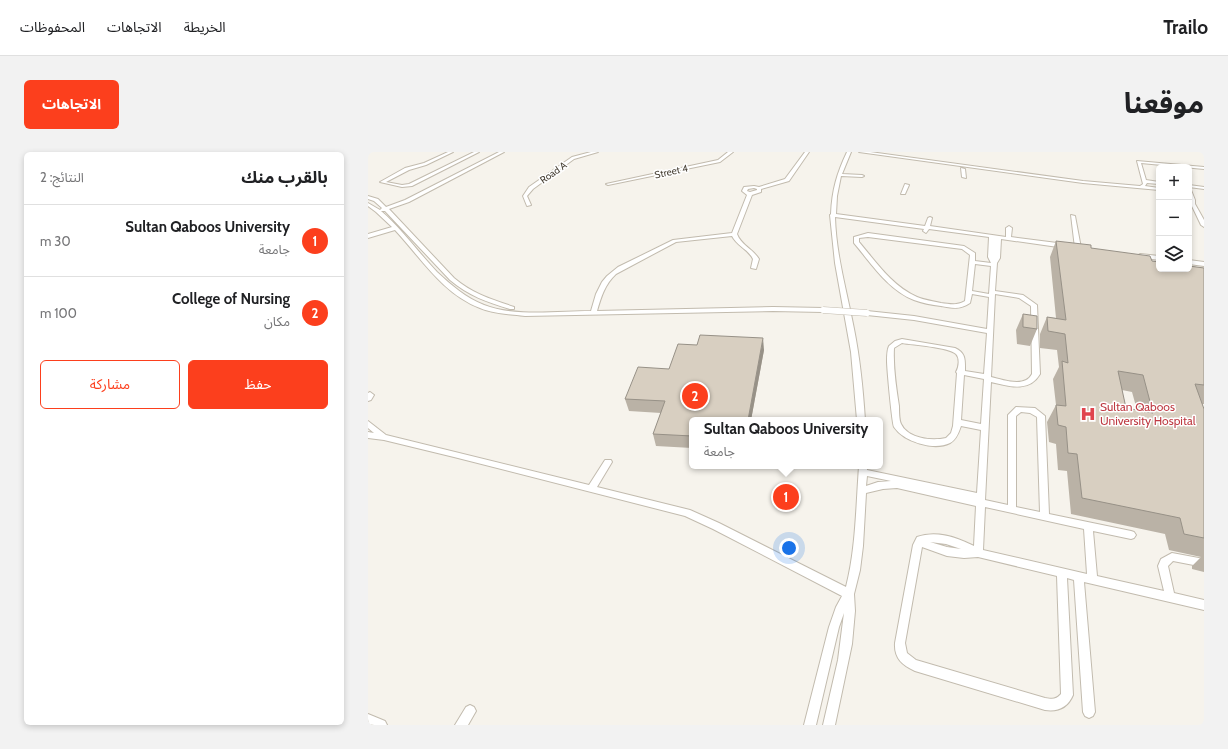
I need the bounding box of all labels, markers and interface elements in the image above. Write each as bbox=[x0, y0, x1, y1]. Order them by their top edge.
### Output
text: Trailo bbox=[1163, 16, 1208, 39]
text: المحفوظات bbox=[20, 18, 85, 36]
text: الاتجاهات bbox=[107, 18, 162, 36]
text: الخريطة bbox=[184, 18, 226, 36]
button: الاتجاهات bbox=[24, 80, 119, 129]
text: موقعنا bbox=[1124, 86, 1204, 120]
street label: Road A bbox=[537, 158, 570, 186]
street label: Street 4 bbox=[653, 162, 689, 181]
map controls bbox=[1156, 164, 1192, 272]
button: + bbox=[1156, 164, 1192, 200]
text: بالقرب منك bbox=[241, 167, 328, 187]
text: النتائج: 2 bbox=[40, 169, 84, 185]
button: − bbox=[1156, 200, 1192, 236]
text: Sultan Qaboos University bbox=[125, 218, 290, 236]
text: 30 m bbox=[40, 233, 70, 249]
text: 1 bbox=[313, 233, 317, 249]
button: layers bbox=[1156, 236, 1192, 272]
text: جامعة bbox=[259, 241, 290, 257]
text: College of Nursing bbox=[172, 290, 290, 308]
text: 100 m bbox=[40, 305, 77, 321]
text: 2 bbox=[312, 305, 318, 321]
text: مكان bbox=[264, 313, 290, 329]
button: مشاركة bbox=[40, 360, 180, 409]
button: حفظ bbox=[188, 360, 328, 409]
pin: 2 bbox=[682, 381, 708, 411]
place label: Sultan Qaboos University Hospital bbox=[1100, 399, 1196, 428]
hospital icon: Sultan Qaboos University Hospital bbox=[1079, 405, 1097, 423]
popup bbox=[689, 417, 883, 469]
text: Sultan Qaboos University bbox=[704, 420, 868, 438]
text: جامعة bbox=[704, 443, 735, 459]
pin: 1 bbox=[773, 482, 799, 512]
your location bbox=[779, 538, 799, 558]

